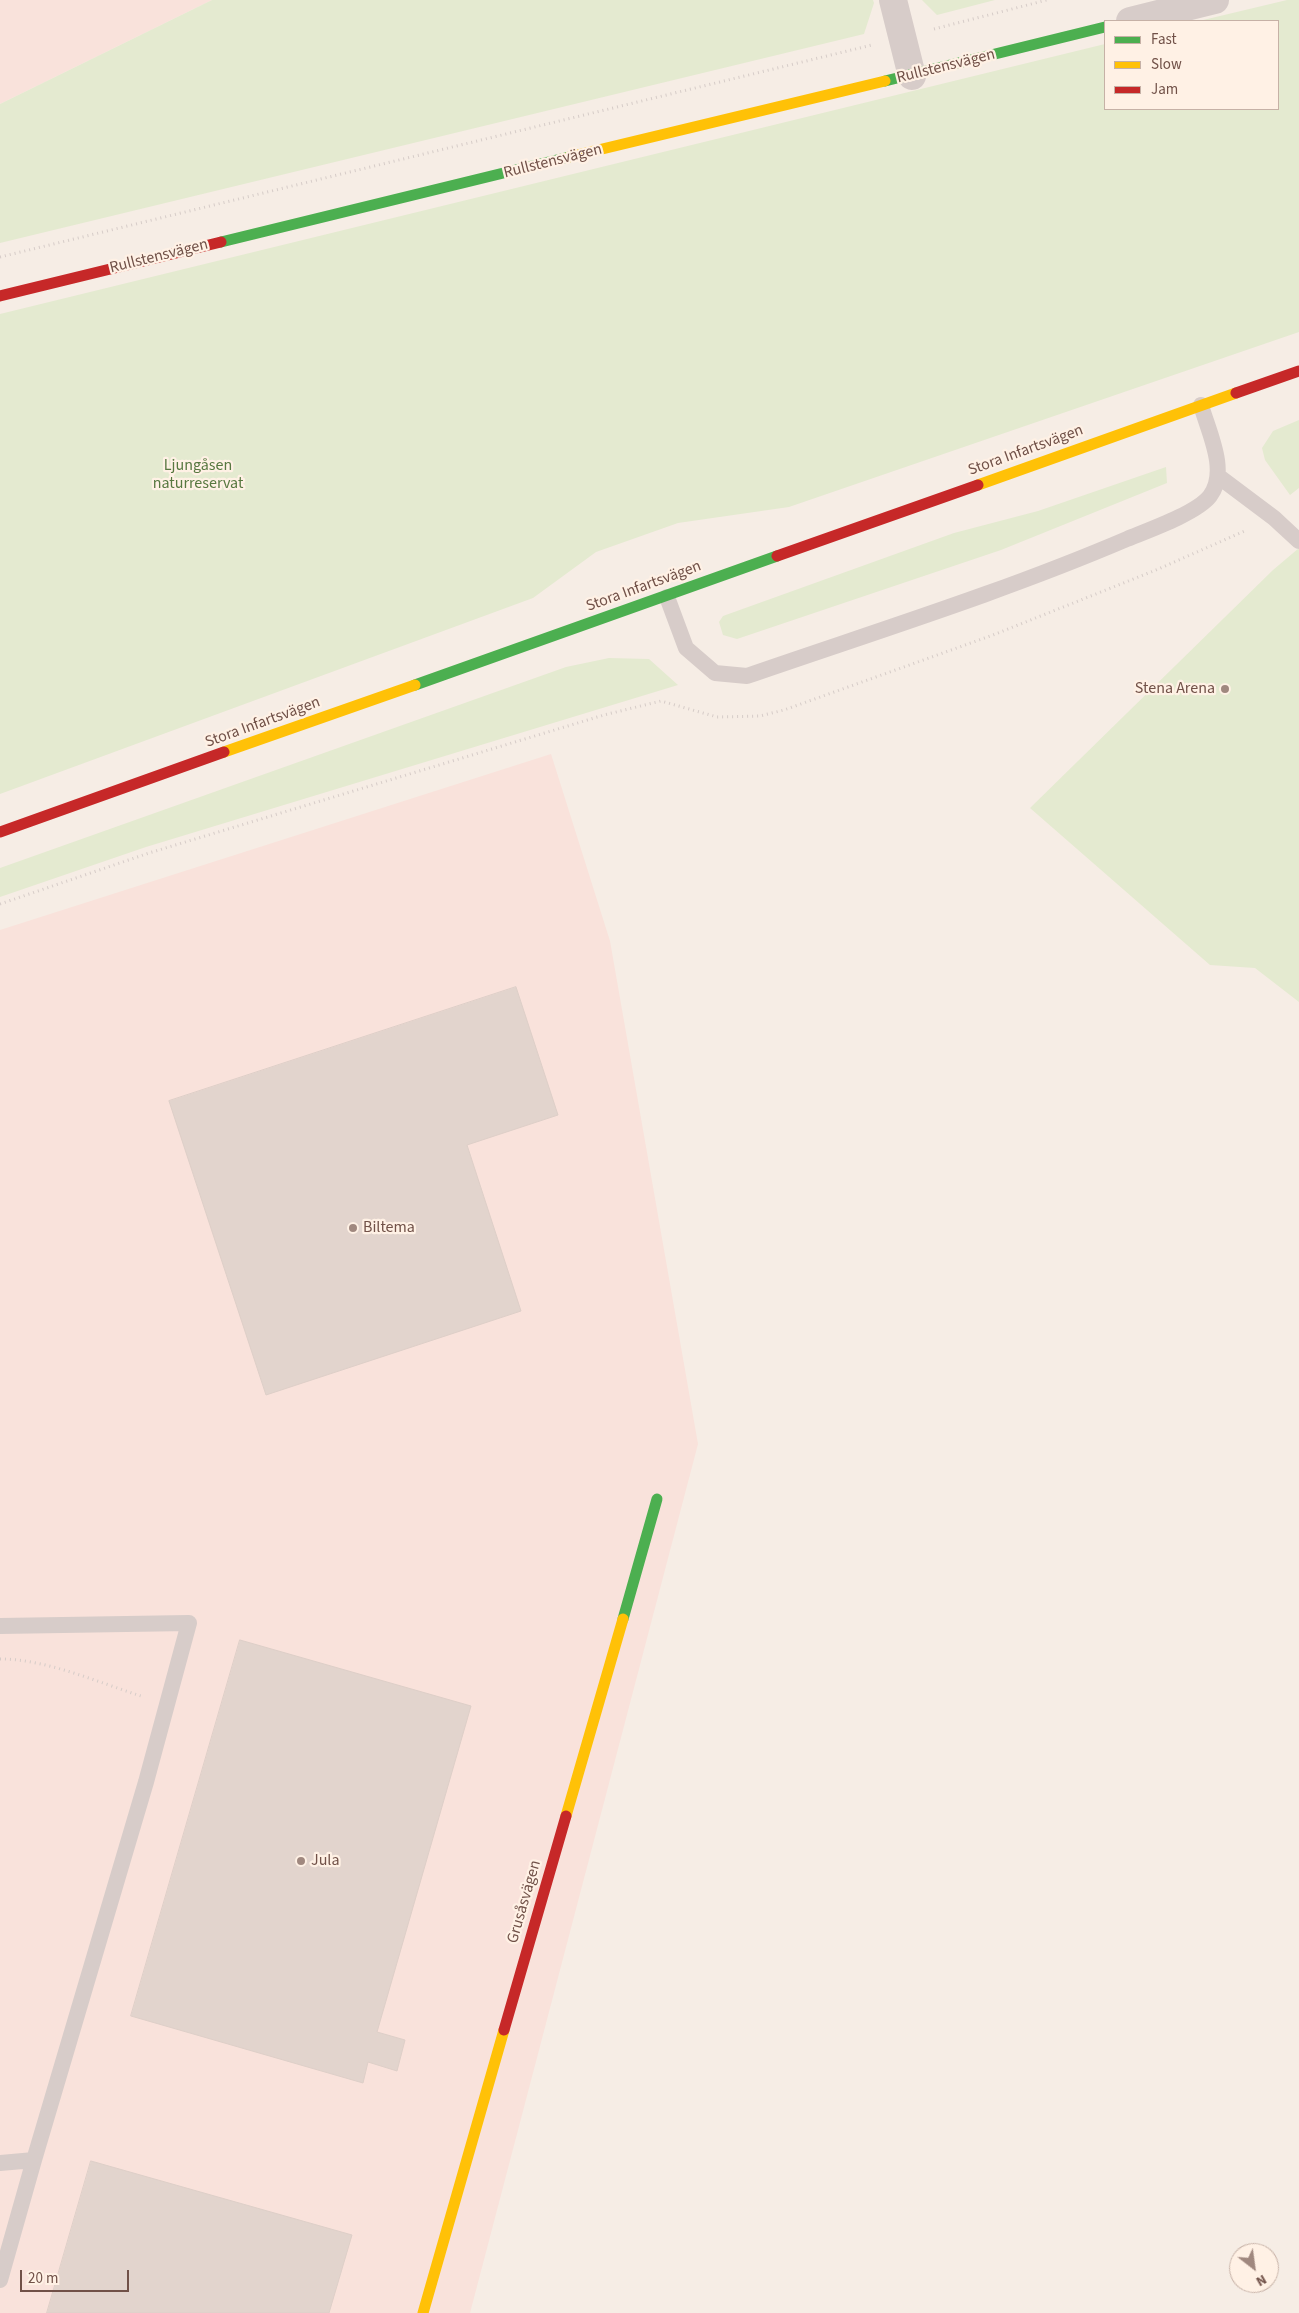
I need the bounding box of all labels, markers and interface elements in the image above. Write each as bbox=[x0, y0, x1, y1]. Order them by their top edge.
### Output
legend bbox=[1104, 20, 1279, 110]
text: Fast bbox=[1151, 29, 1177, 50]
street label: Rullstensvägen bbox=[895, 46, 997, 88]
text: Slow bbox=[1151, 54, 1182, 75]
text: Jam bbox=[1151, 79, 1178, 100]
street label: Rullstensvägen bbox=[502, 141, 604, 183]
street label: Rullstensvägen bbox=[108, 236, 210, 278]
street label: Stora Infartsvägen bbox=[966, 421, 1086, 481]
park label: Ljungåsen naturreservat bbox=[153, 456, 243, 494]
street label: Stora Infartsvägen bbox=[584, 557, 704, 617]
place label: Stena Arena bbox=[1135, 679, 1215, 699]
marker: Stena Arena bbox=[1219, 683, 1231, 695]
street label: Stora Infartsvägen bbox=[203, 693, 323, 753]
place label: Biltema bbox=[363, 1218, 415, 1238]
marker: Biltema bbox=[347, 1222, 359, 1234]
place label: Jula bbox=[311, 1851, 340, 1871]
marker: Jula bbox=[295, 1855, 307, 1867]
street label: Grusåsvägen bbox=[504, 1858, 546, 1946]
north arrow bbox=[1229, 2243, 1279, 2293]
scale bar bbox=[22, 2260, 131, 2292]
text: 20 m bbox=[28, 2268, 58, 2289]
text: N bbox=[1252, 2269, 1270, 2291]

